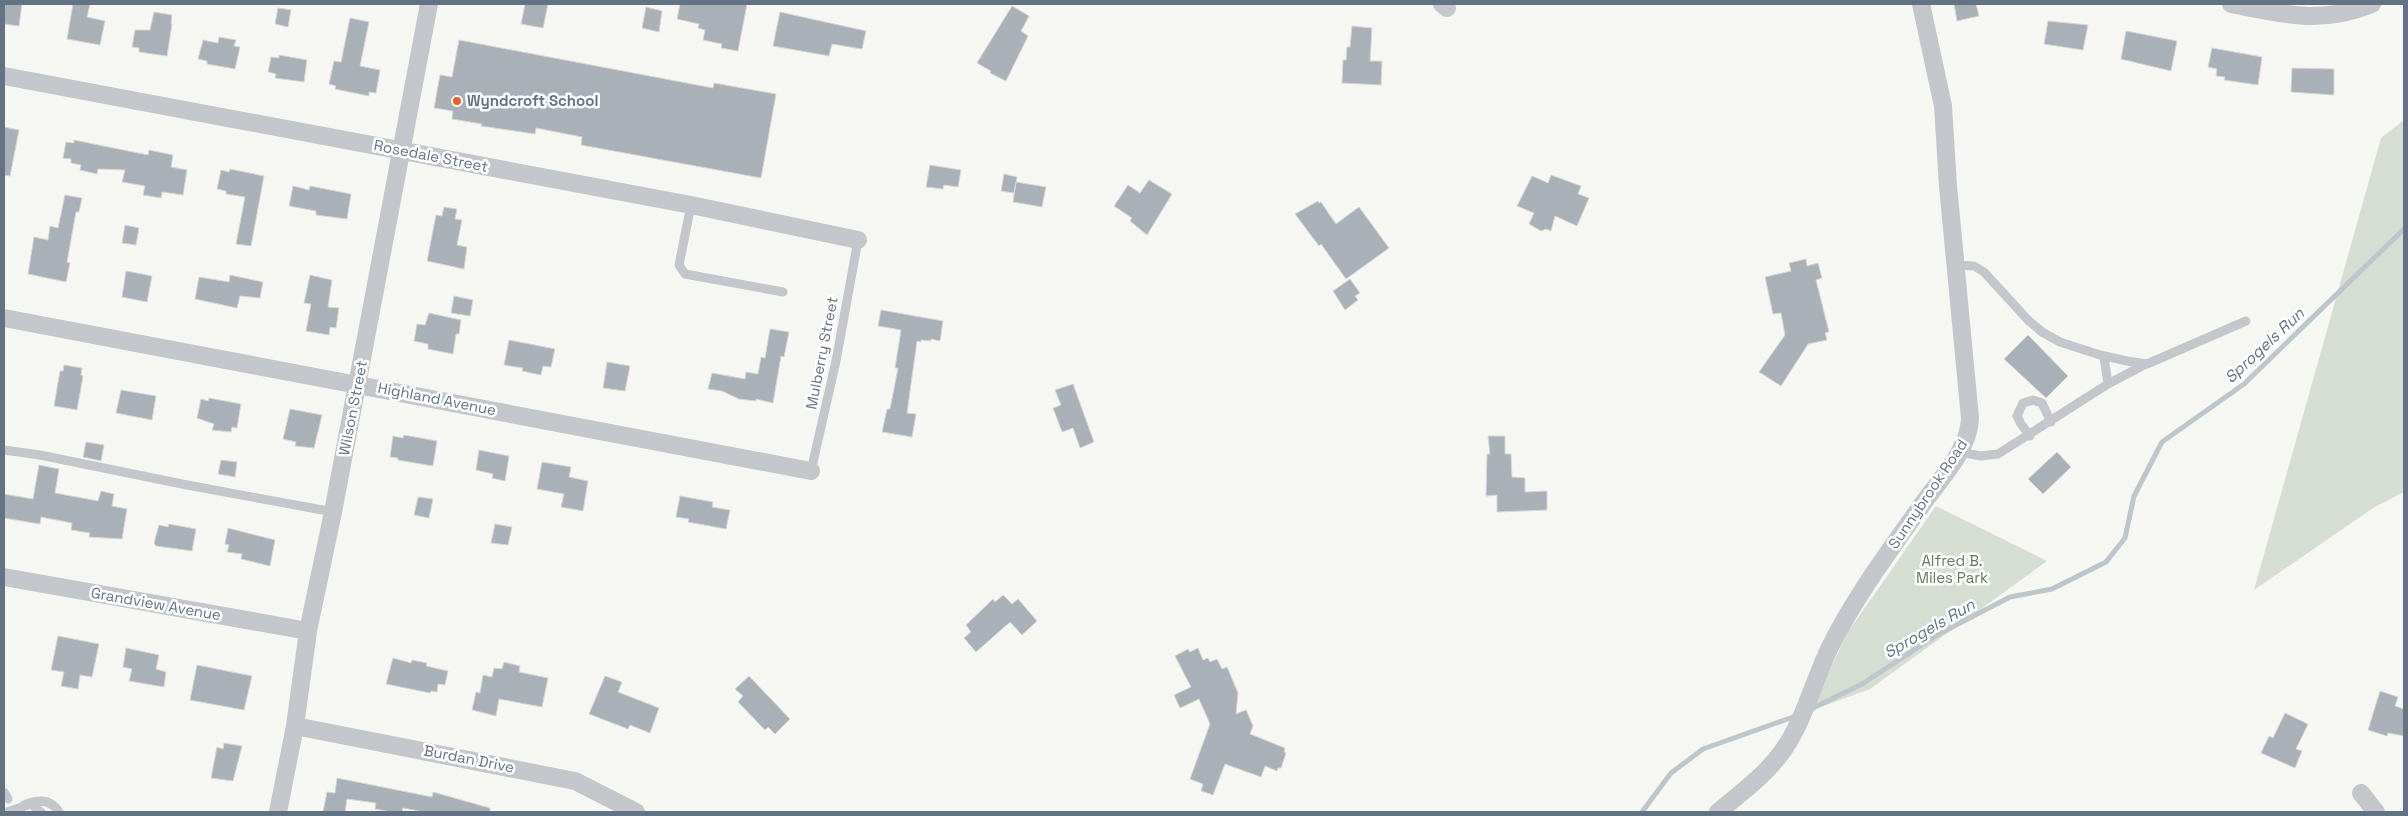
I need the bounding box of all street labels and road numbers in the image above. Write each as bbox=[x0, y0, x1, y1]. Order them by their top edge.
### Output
street label: Rosedale Street bbox=[372, 135, 490, 176]
street label: Mulberry Street bbox=[801, 295, 842, 411]
street label: Wilson Street bbox=[334, 359, 371, 457]
street label: Highland Avenue bbox=[376, 378, 498, 419]
street label: Sunnybrook Road bbox=[1884, 435, 1971, 552]
street label: Grandview Avenue bbox=[89, 583, 223, 624]
street label: Burdan Drive bbox=[422, 740, 516, 777]

